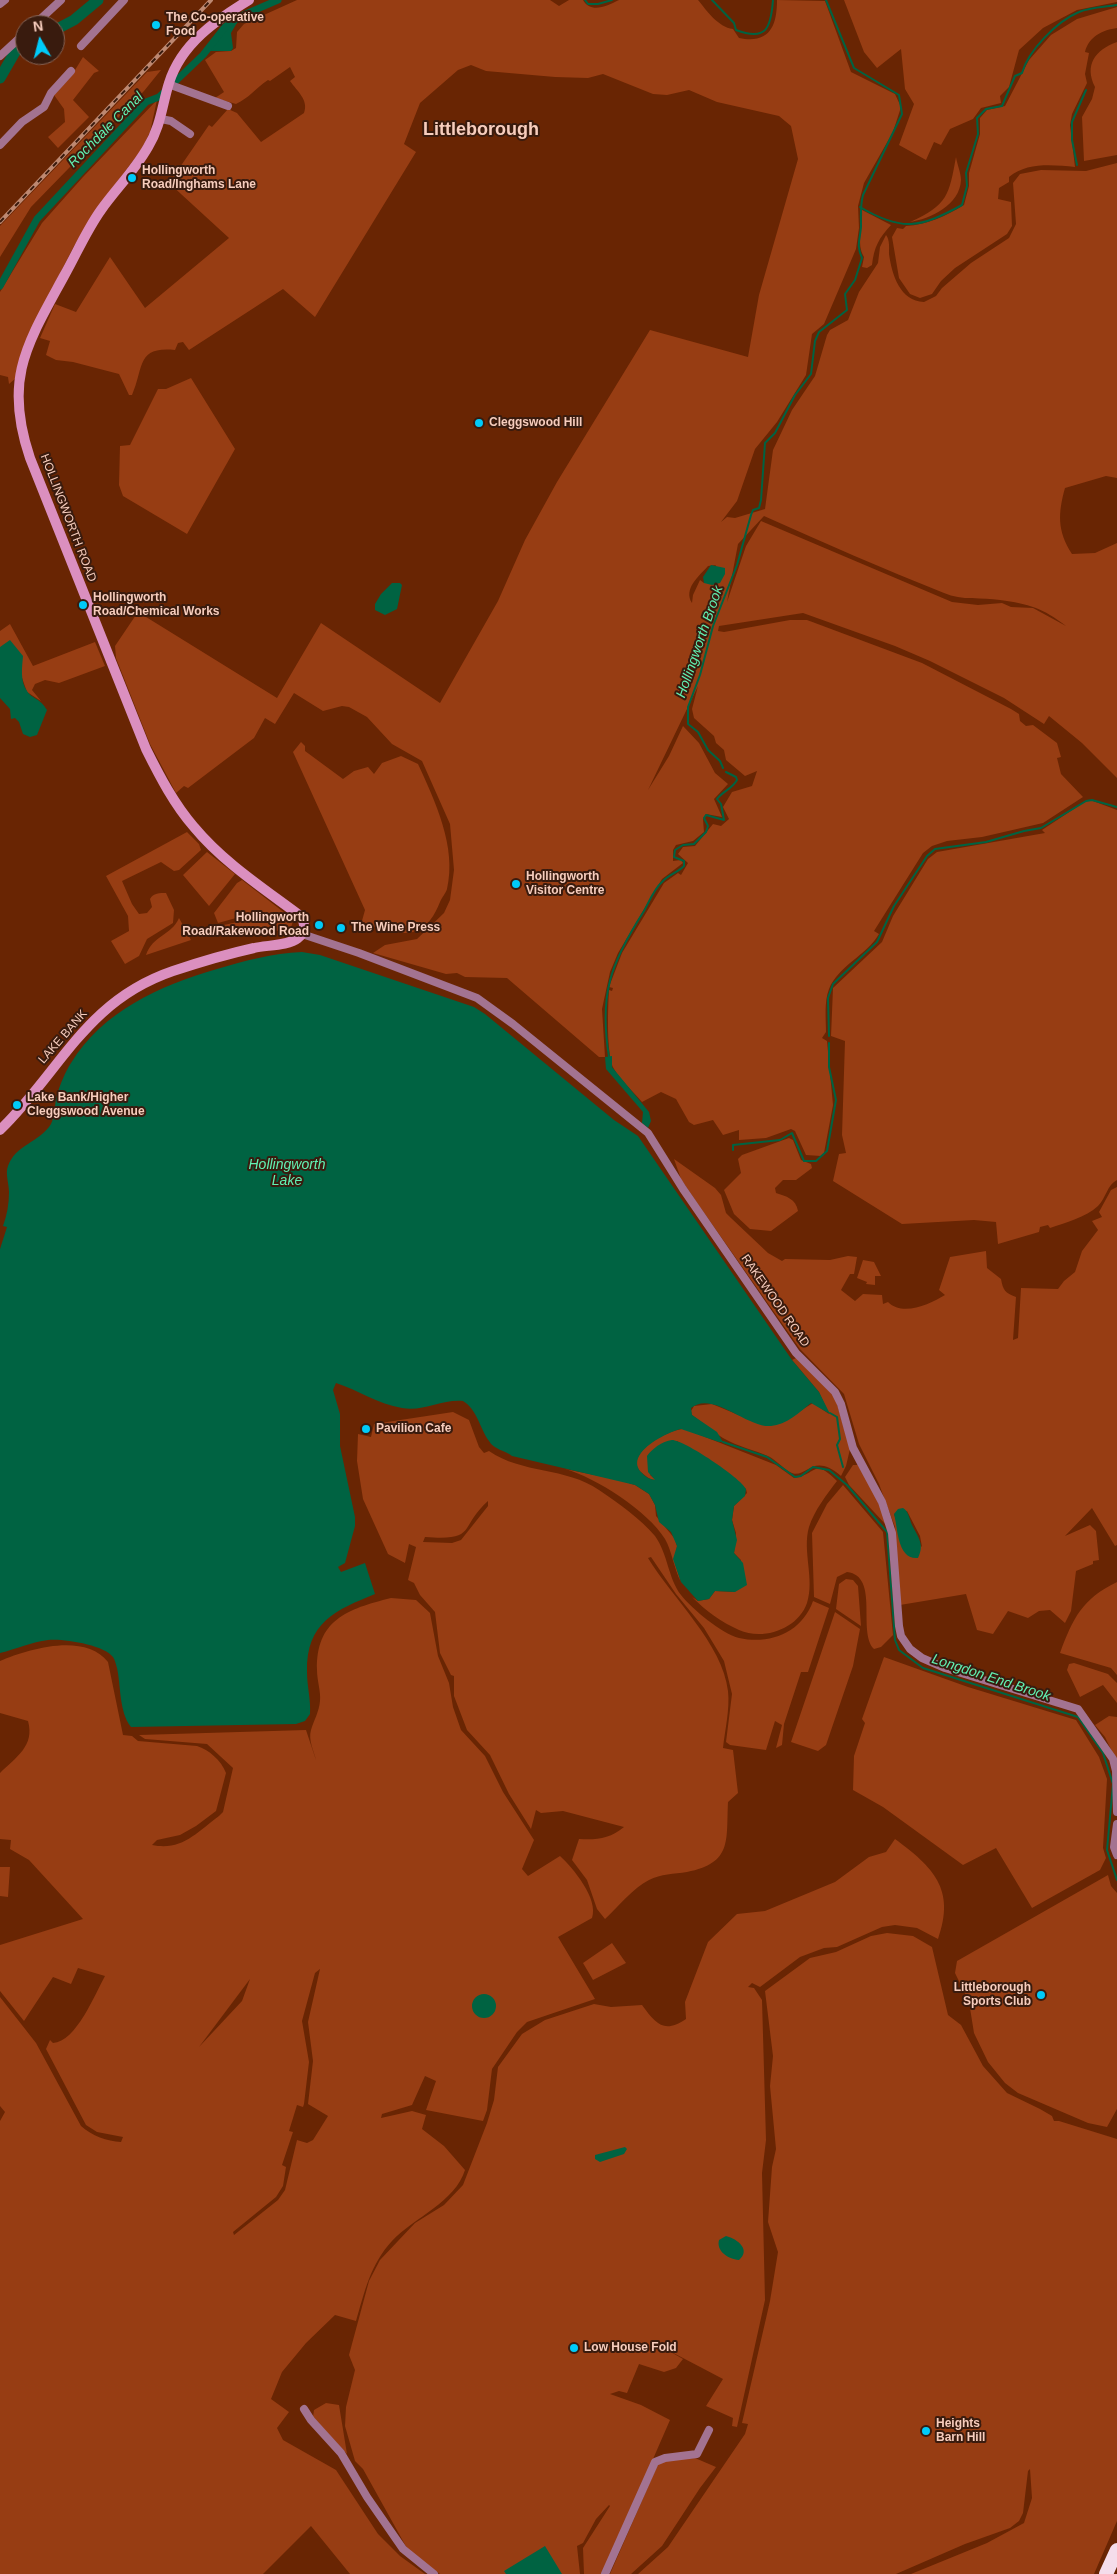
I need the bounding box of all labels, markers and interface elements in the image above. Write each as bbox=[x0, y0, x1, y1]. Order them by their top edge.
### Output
place label: The Co-operative Food bbox=[166, 11, 264, 39]
north arrow bbox=[15, 15, 65, 65]
text: N bbox=[32, 18, 44, 35]
marker: The Co-operative Food bbox=[150, 19, 162, 31]
water label: Rochdale Canal bbox=[65, 89, 147, 171]
district label: Littleborough bbox=[423, 119, 539, 141]
place label: Hollingworth Road/Inghams Lane bbox=[142, 164, 256, 192]
marker: Hollingworth Road/Inghams Lane bbox=[126, 172, 138, 184]
place label: Cleggswood Hill bbox=[489, 416, 582, 430]
marker: Cleggswood Hill bbox=[473, 417, 485, 429]
street label: HOLLINGWORTH ROAD bbox=[37, 452, 99, 584]
water label: Hollingworth Brook bbox=[673, 584, 727, 700]
place label: Hollingworth Road/Chemical Works bbox=[93, 591, 219, 619]
marker: Hollingworth Road/Chemical Works bbox=[77, 599, 89, 611]
place label: Hollingworth Visitor Centre bbox=[526, 870, 604, 898]
marker: Hollingworth Visitor Centre bbox=[510, 878, 522, 890]
place label: Hollingworth Road/Rakewood Road bbox=[182, 911, 309, 939]
marker: Hollingworth Road/Rakewood Road bbox=[313, 919, 325, 931]
place label: The Wine Press bbox=[351, 921, 440, 935]
marker: The Wine Press bbox=[335, 922, 347, 934]
street label: LAKE BANK bbox=[36, 1007, 90, 1067]
place label: Lake Bank/Higher Cleggswood Avenue bbox=[27, 1091, 145, 1119]
marker: Lake Bank/Higher Cleggswood Avenue bbox=[11, 1099, 23, 1111]
water label: Hollingworth Lake bbox=[248, 1157, 326, 1190]
street label: RAKEWOOD ROAD bbox=[738, 1252, 812, 1350]
place label: Pavilion Cafe bbox=[376, 1422, 451, 1436]
marker: Pavilion Cafe bbox=[360, 1423, 372, 1435]
water label: Longdon End Brook bbox=[930, 1651, 1052, 1705]
place label: Littleborough Sports Club bbox=[954, 1981, 1031, 2009]
marker: Littleborough Sports Club bbox=[1035, 1989, 1047, 2001]
place label: Low House Fold bbox=[584, 2341, 677, 2355]
marker: Low House Fold bbox=[568, 2342, 580, 2354]
place label: Heights Barn Hill bbox=[936, 2417, 985, 2445]
marker: Heights Barn Hill bbox=[920, 2425, 932, 2437]

